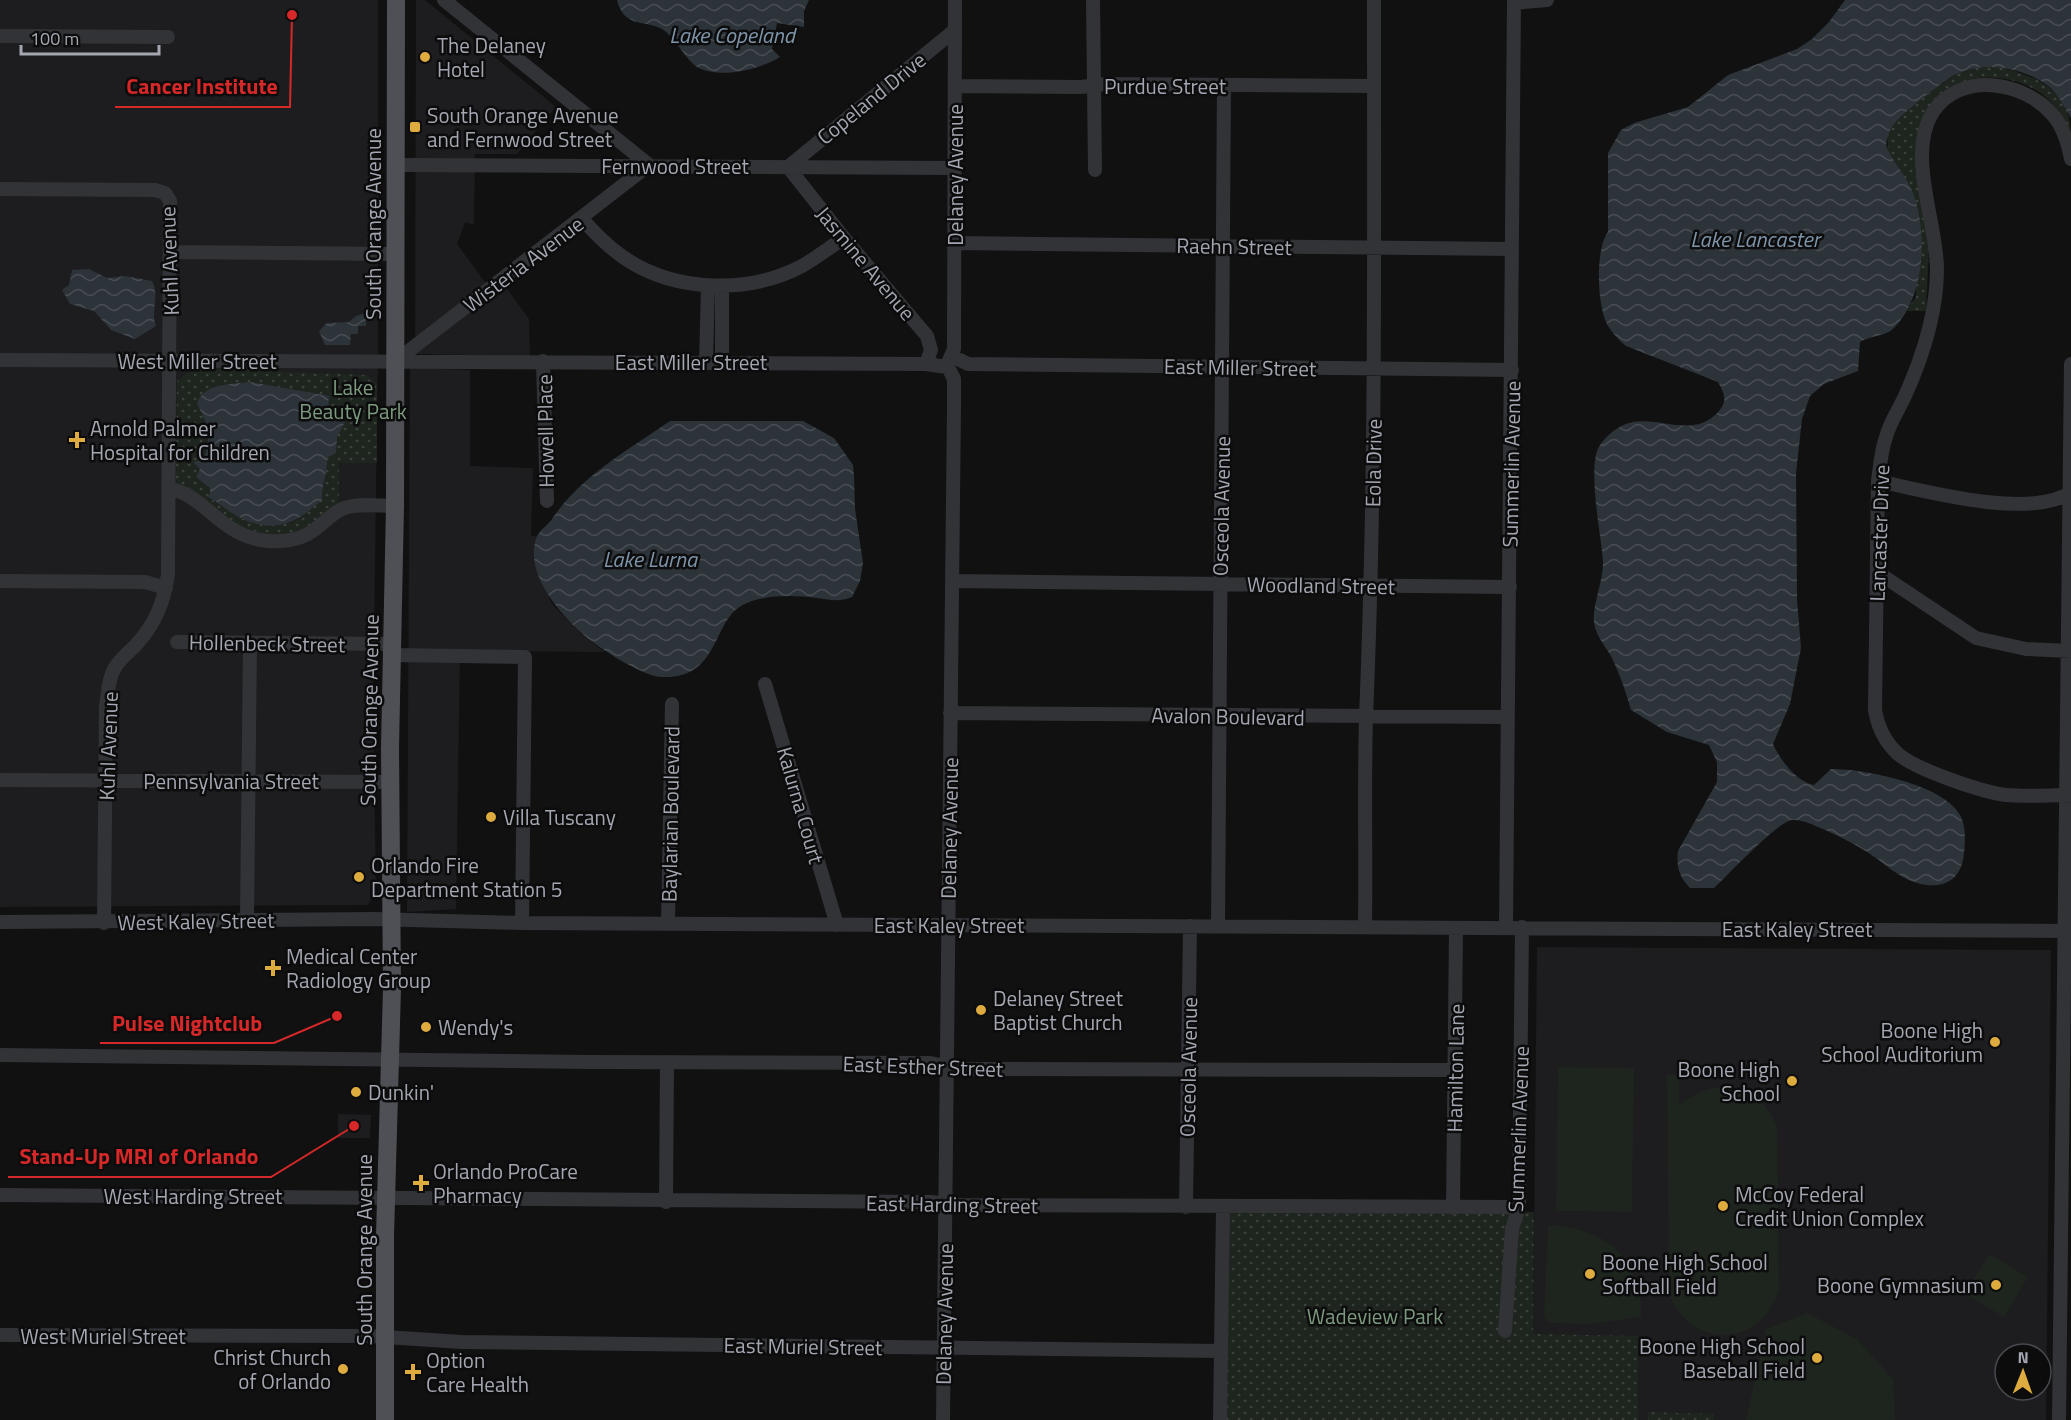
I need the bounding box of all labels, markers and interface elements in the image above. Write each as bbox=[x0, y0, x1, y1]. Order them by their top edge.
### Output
scale bar bbox=[21, 18, 159, 56]
water label: Lake Copeland bbox=[669, 18, 798, 52]
text: 100 m bbox=[30, 25, 79, 52]
place label: The Delaney Hotel bbox=[437, 29, 546, 85]
street label: Copeland Drive bbox=[810, 44, 932, 152]
marker: The Delaney Hotel bbox=[418, 50, 432, 64]
callout: Cancer Institute bbox=[115, 67, 290, 107]
text: Cancer Institute bbox=[126, 69, 278, 103]
street label: Purdue Street bbox=[1104, 70, 1227, 102]
place label: South Orange Avenue and Fernwood Street bbox=[427, 99, 619, 155]
street label: Delaney Avenue bbox=[939, 104, 971, 246]
marker: South Orange Avenue and Fernwood Street bbox=[408, 120, 422, 134]
street label: South Orange Avenue bbox=[357, 128, 389, 320]
street label: Fernwood Street bbox=[601, 150, 749, 182]
street label: Jasmine Avenue bbox=[809, 199, 923, 327]
street label: Kuhl Avenue bbox=[151, 206, 187, 316]
street label: Wisteria Avenue bbox=[456, 208, 590, 320]
water label: Lake Lancaster bbox=[1690, 222, 1823, 256]
street label: Raehn Street bbox=[1176, 229, 1293, 263]
street label: West Miller Street bbox=[117, 345, 277, 377]
street label: East Miller Street bbox=[615, 346, 768, 378]
street label: East Miller Street bbox=[1163, 350, 1317, 384]
park label: Lake Beauty Park bbox=[299, 371, 407, 427]
street label: Howell Place bbox=[528, 374, 562, 488]
street label: Summerlin Avenue bbox=[1494, 380, 1528, 548]
place label: Arnold Palmer Hospital for Children bbox=[90, 412, 270, 468]
street label: Eola Drive bbox=[1356, 419, 1390, 507]
marker: Arnold Palmer Hospital for Children bbox=[68, 431, 86, 449]
street label: Osceola Avenue bbox=[1204, 436, 1238, 576]
street label: Lancaster Drive bbox=[1861, 464, 1897, 602]
water label: Lake Lurna bbox=[603, 542, 699, 576]
street label: Woodland Street bbox=[1247, 568, 1396, 602]
street label: South Orange Avenue bbox=[351, 614, 387, 806]
street label: Hollenbeck Street bbox=[189, 626, 346, 660]
street label: Kuhl Avenue bbox=[90, 691, 126, 801]
street label: Avalon Boulevard bbox=[1151, 699, 1305, 733]
street label: Baylarian Boulevard bbox=[652, 726, 688, 902]
street label: Kalurna Court bbox=[769, 743, 833, 868]
street label: Delaney Avenue bbox=[932, 757, 966, 899]
street label: Pennsylvania Street bbox=[143, 765, 319, 797]
place label: Villa Tuscany bbox=[503, 801, 616, 833]
marker: Villa Tuscany bbox=[484, 810, 498, 824]
place label: Orlando Fire Department Station 5 bbox=[371, 849, 563, 905]
marker: Orlando Fire Department Station 5 bbox=[352, 870, 366, 884]
street label: West Kaley Street bbox=[117, 904, 275, 938]
street label: East Kaley Street bbox=[874, 909, 1025, 941]
street label: East Kaley Street bbox=[1722, 913, 1873, 945]
place label: Medical Center Radiology Group bbox=[286, 940, 431, 996]
marker: Medical Center Radiology Group bbox=[264, 959, 282, 977]
place label: Delaney Street Baptist Church bbox=[993, 982, 1124, 1038]
street label: Osceola Avenue bbox=[1171, 997, 1205, 1137]
callout: Pulse Nightclub bbox=[100, 1003, 274, 1043]
marker: Delaney Street Baptist Church bbox=[974, 1003, 988, 1017]
street label: Hamilton Lane bbox=[1438, 1003, 1472, 1133]
text: Pulse Nightclub bbox=[112, 1006, 262, 1040]
place label: Wendy's bbox=[438, 1011, 513, 1043]
place label: Boone High School Auditorium bbox=[1821, 1014, 1983, 1070]
marker: Wendy's bbox=[419, 1020, 433, 1034]
marker: Boone High School Auditorium bbox=[1988, 1035, 2002, 1049]
street label: Summerlin Avenue bbox=[1499, 1045, 1537, 1213]
street label: East Esther Street bbox=[842, 1047, 1004, 1085]
place label: Boone High School bbox=[1678, 1053, 1780, 1109]
marker: Boone High School bbox=[1785, 1074, 1799, 1088]
place label: Dunkin' bbox=[368, 1076, 434, 1108]
marker: Dunkin' bbox=[349, 1085, 363, 1099]
callout: Stand-Up MRI of Orlando bbox=[8, 1137, 271, 1177]
text: Stand-Up MRI of Orlando bbox=[19, 1139, 259, 1173]
street label: South Orange Avenue bbox=[348, 1154, 380, 1346]
place label: Orlando ProCare Pharmacy bbox=[433, 1155, 578, 1211]
marker: Orlando ProCare Pharmacy bbox=[414, 1176, 428, 1190]
place label: McCoy Federal Credit Union Complex bbox=[1735, 1178, 1924, 1234]
street label: West Harding Street bbox=[104, 1180, 283, 1212]
street label: East Harding Street bbox=[866, 1187, 1039, 1222]
marker: McCoy Federal Credit Union Complex bbox=[1716, 1199, 1730, 1213]
street label: Delaney Avenue bbox=[927, 1243, 961, 1385]
place label: Boone High School Softball Field bbox=[1602, 1246, 1768, 1302]
marker: Boone High School Softball Field bbox=[1583, 1267, 1597, 1281]
place label: Boone Gymnasium bbox=[1817, 1269, 1984, 1301]
marker: Boone Gymnasium bbox=[1989, 1278, 2003, 1292]
park label: Wadeview Park bbox=[1307, 1300, 1443, 1332]
street label: West Muriel Street bbox=[20, 1320, 186, 1352]
street label: East Muriel Street bbox=[723, 1329, 883, 1363]
place label: Boone High School Baseball Field bbox=[1639, 1330, 1805, 1386]
place label: Christ Church of Orlando bbox=[213, 1341, 331, 1397]
north arrow bbox=[1993, 1342, 2053, 1402]
place label: Option Care Health bbox=[426, 1344, 529, 1400]
text: N bbox=[2018, 1345, 2029, 1369]
marker: Boone High School Baseball Field bbox=[1810, 1351, 1824, 1365]
marker: Christ Church of Orlando bbox=[336, 1362, 350, 1376]
marker: Option Care Health bbox=[404, 1363, 422, 1381]

